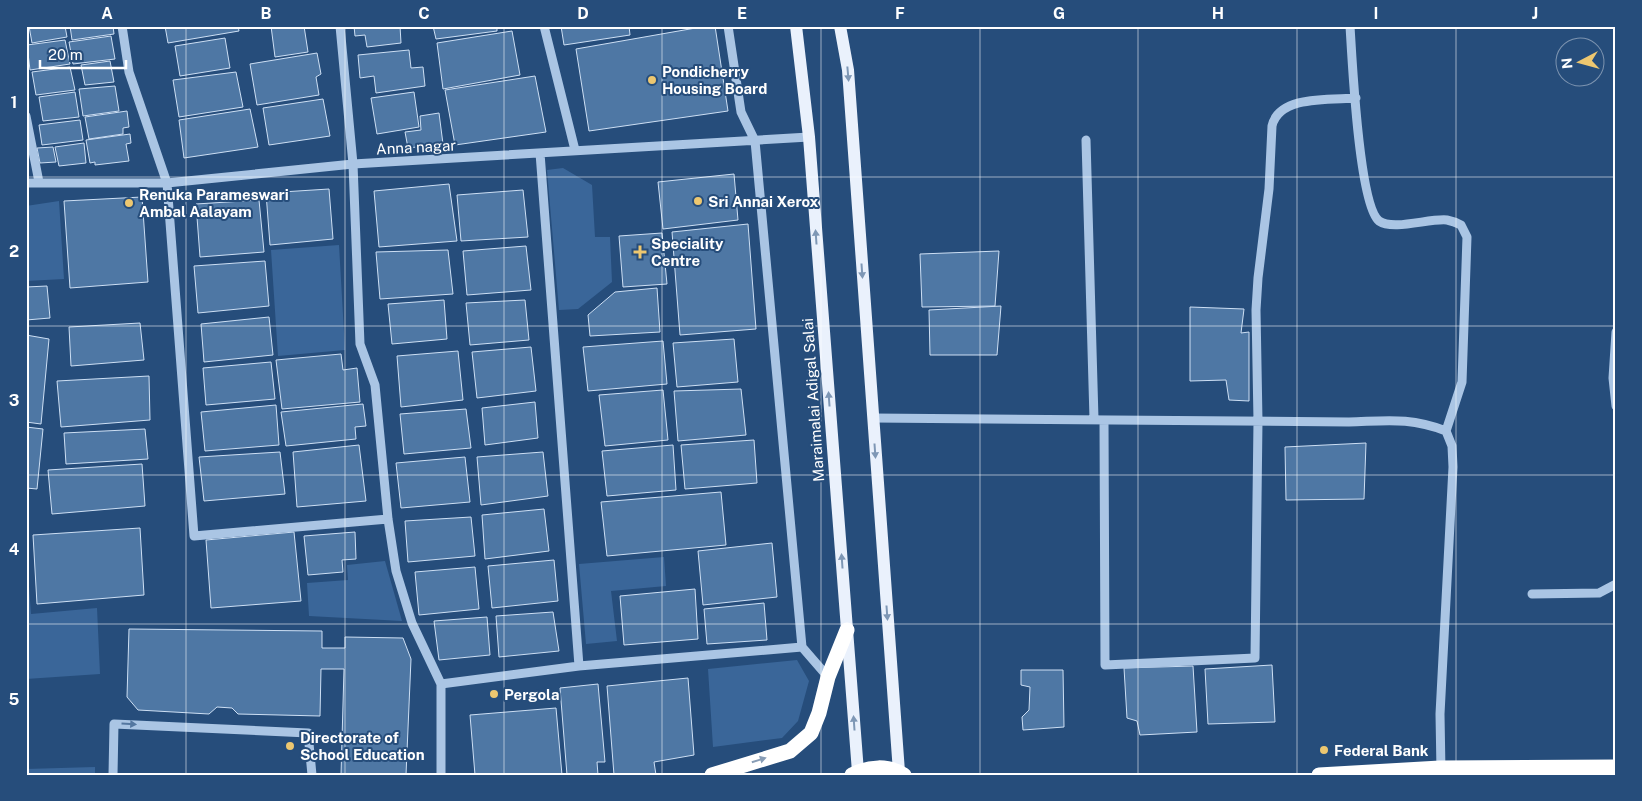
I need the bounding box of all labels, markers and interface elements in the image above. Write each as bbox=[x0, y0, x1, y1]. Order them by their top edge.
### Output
text: A bbox=[101, 4, 113, 23]
text: B bbox=[261, 4, 272, 23]
text: C bbox=[418, 4, 430, 23]
text: D bbox=[577, 4, 589, 23]
text: E bbox=[737, 4, 747, 23]
text: F bbox=[895, 4, 905, 23]
text: G bbox=[1053, 4, 1065, 23]
text: H bbox=[1212, 4, 1224, 23]
text: I bbox=[1374, 4, 1378, 23]
text: J bbox=[1532, 4, 1538, 23]
scale bar bbox=[40, 38, 126, 70]
north arrow bbox=[1554, 38, 1604, 88]
text: 20 m bbox=[48, 46, 83, 63]
text: N bbox=[1559, 57, 1576, 70]
place label: Pondicherry Housing Board bbox=[662, 63, 767, 97]
one-way arrow bbox=[845, 67, 853, 83]
marker: Pondicherry Housing Board bbox=[646, 74, 658, 86]
text: 1 bbox=[11, 93, 17, 112]
street label: Anna nagar bbox=[376, 136, 457, 158]
place label: Renuka Parameswari Ambal Aalayam bbox=[139, 186, 289, 220]
place label: Sri Annai Xerox bbox=[708, 193, 819, 210]
marker: Sri Annai Xerox bbox=[692, 195, 704, 207]
marker: Renuka Parameswari Ambal Aalayam bbox=[123, 197, 135, 209]
one-way arrow bbox=[812, 229, 820, 245]
place label: Speciality Centre bbox=[651, 235, 724, 269]
text: 2 bbox=[9, 242, 19, 261]
marker: Speciality Centre bbox=[633, 245, 647, 259]
one-way arrow bbox=[858, 264, 866, 280]
street label: Maraimalai Adigal Salai bbox=[799, 318, 827, 482]
text: 3 bbox=[9, 391, 19, 410]
one-way arrow bbox=[825, 391, 833, 407]
one-way arrow bbox=[872, 443, 880, 459]
text: 4 bbox=[9, 540, 20, 559]
one-way arrow bbox=[837, 553, 845, 569]
one-way arrow bbox=[883, 605, 891, 621]
place label: Pergola bbox=[504, 686, 559, 703]
marker: Pergola bbox=[488, 688, 500, 700]
text: 5 bbox=[9, 690, 20, 709]
one-way arrow bbox=[850, 715, 858, 731]
one-way arrow bbox=[121, 721, 137, 729]
place label: Directorate of School Education bbox=[300, 729, 425, 763]
marker: Directorate of School Education bbox=[284, 740, 296, 752]
place label: Federal Bank bbox=[1334, 742, 1429, 759]
marker: Federal Bank bbox=[1318, 744, 1330, 756]
one-way arrow bbox=[752, 756, 767, 764]

